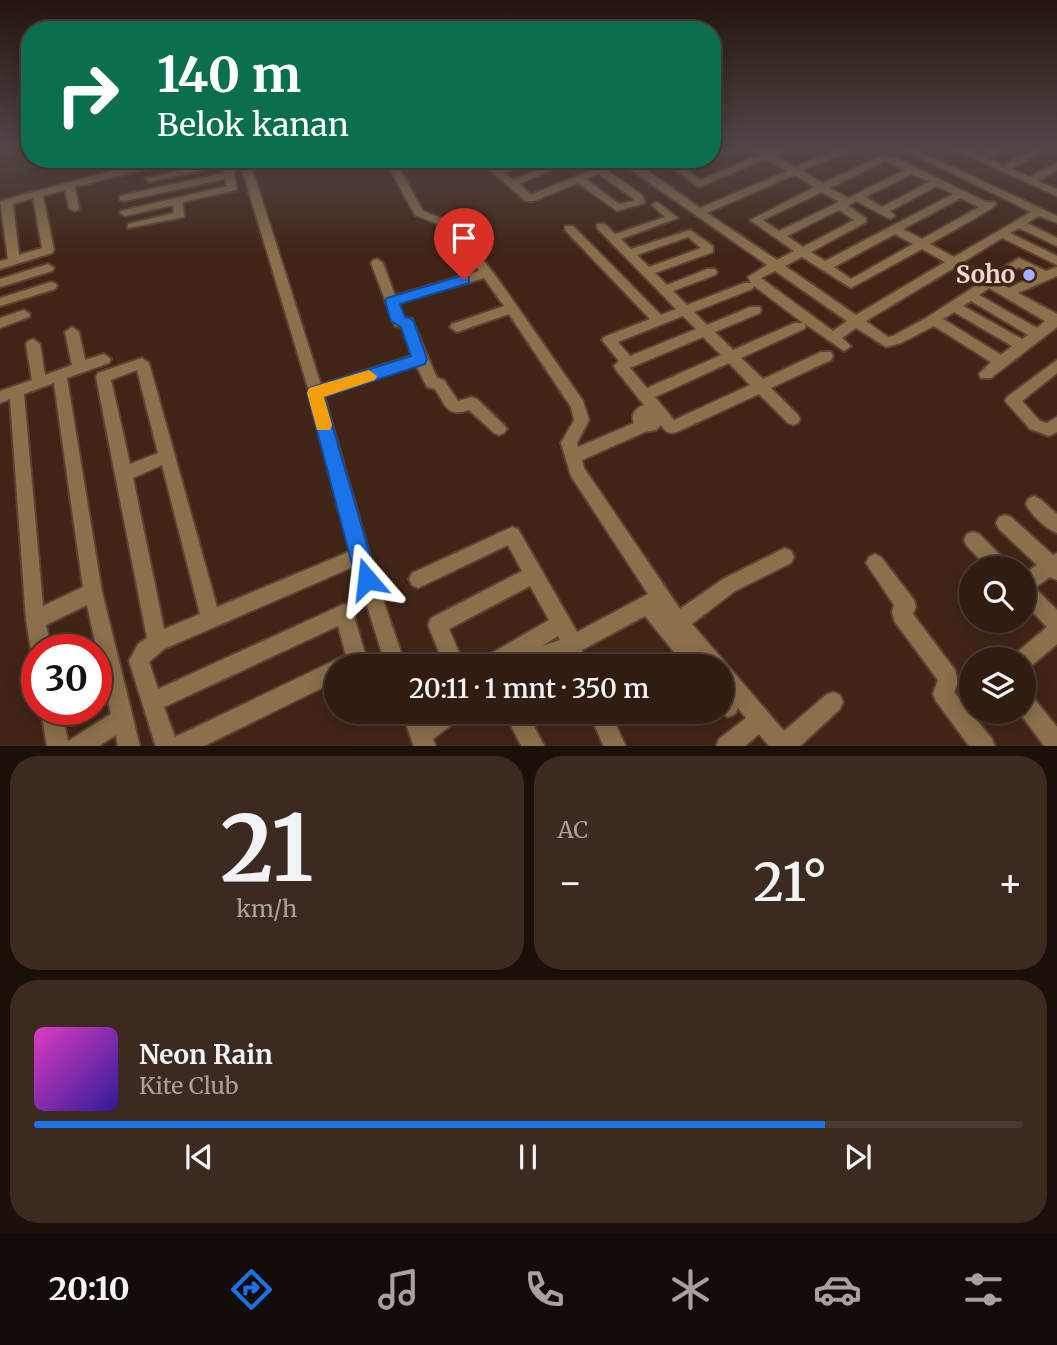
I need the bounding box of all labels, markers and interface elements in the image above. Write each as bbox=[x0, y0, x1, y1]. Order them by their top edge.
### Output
text: 140 m bbox=[157, 44, 301, 105]
icon: right bbox=[42, 49, 133, 140]
text: Belok kanan bbox=[157, 105, 349, 145]
pin bbox=[434, 208, 494, 280]
icon: arrive bbox=[445, 219, 483, 257]
place label: Soho bbox=[956, 259, 1015, 290]
marker: Soho bbox=[1021, 267, 1037, 283]
position arrow bbox=[330, 542, 404, 616]
map controls bbox=[959, 556, 1036, 724]
button: search bbox=[959, 556, 1036, 633]
speed limit sign: 30 bbox=[21, 634, 112, 725]
button: layers bbox=[959, 647, 1036, 724]
text: 20:11 · 1 mnt · 350 m bbox=[409, 672, 649, 705]
text: 21 bbox=[220, 791, 313, 906]
text: AC bbox=[558, 815, 588, 844]
text: 21° bbox=[753, 850, 827, 915]
text: − bbox=[558, 859, 583, 906]
text: + bbox=[998, 859, 1023, 906]
text: km/h bbox=[236, 894, 297, 923]
text: Neon Rain bbox=[139, 1038, 273, 1071]
text: Kite Club bbox=[139, 1071, 238, 1100]
icon: previous bbox=[180, 1138, 218, 1176]
icon: pause bbox=[509, 1138, 547, 1176]
icon: next bbox=[839, 1138, 877, 1176]
icon: directions bbox=[227, 1265, 276, 1314]
icon: music bbox=[374, 1265, 423, 1314]
icon: phone bbox=[520, 1265, 569, 1314]
icon: climate bbox=[666, 1265, 715, 1314]
icon: car bbox=[813, 1265, 862, 1314]
icon: filters bbox=[959, 1265, 1008, 1314]
text: 20:10 bbox=[49, 1269, 130, 1309]

